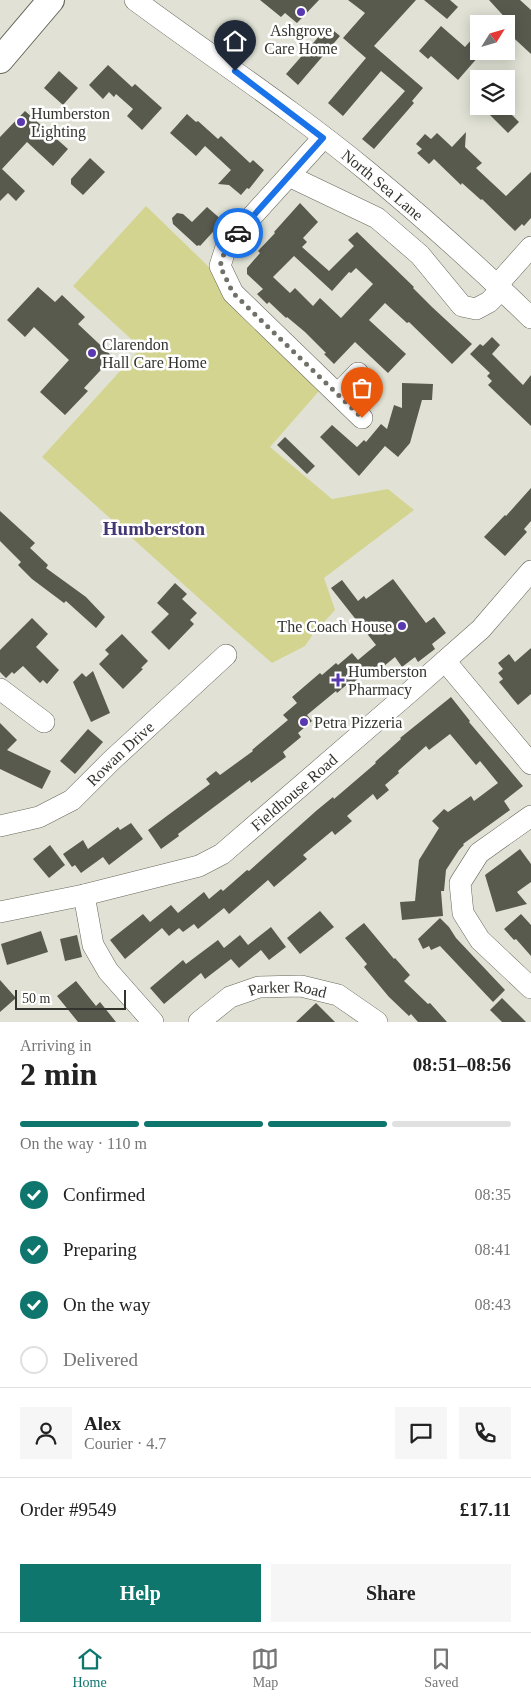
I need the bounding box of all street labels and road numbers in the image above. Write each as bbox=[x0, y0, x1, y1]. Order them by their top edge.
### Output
street label: North Sea Lane bbox=[338, 146, 426, 224]
street label: Rowan Drive bbox=[83, 718, 157, 789]
street label: Fieldhouse Road bbox=[248, 751, 341, 834]
street label: Parker Road bbox=[246, 978, 328, 1001]

